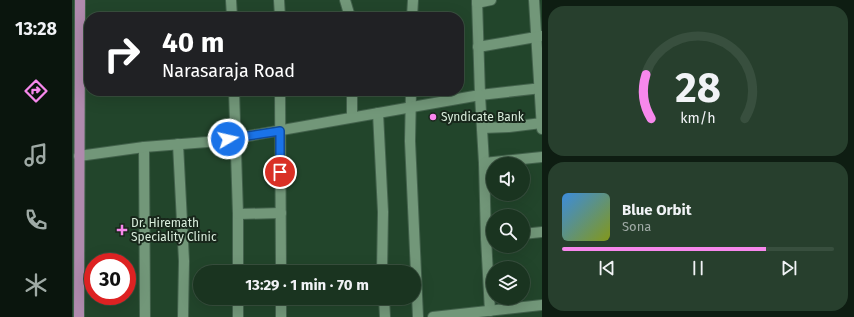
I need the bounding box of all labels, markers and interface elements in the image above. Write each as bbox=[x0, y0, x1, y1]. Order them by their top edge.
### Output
text: 13:28 bbox=[15, 18, 57, 40]
text: 40 m bbox=[162, 26, 225, 59]
icon: right bbox=[96, 28, 148, 80]
text: Narasaraja Road bbox=[162, 60, 295, 82]
text: 28 bbox=[675, 63, 721, 113]
icon: directions bbox=[22, 77, 50, 105]
text: km/h bbox=[680, 109, 716, 126]
place label: Syndicate Bank bbox=[441, 110, 525, 124]
marker: Syndicate Bank bbox=[428, 112, 438, 122]
position arrow bbox=[207, 118, 249, 160]
icon: music bbox=[22, 141, 50, 169]
pin bbox=[263, 155, 297, 189]
map controls bbox=[486, 157, 530, 305]
button: sound bbox=[486, 157, 530, 201]
icon: arrive bbox=[269, 161, 291, 183]
text: Blue Orbit bbox=[622, 201, 691, 219]
icon: phone bbox=[22, 206, 50, 234]
button: search bbox=[486, 209, 530, 253]
place label: Dr. Hiremath Speciality Clinic bbox=[131, 216, 217, 244]
text: Sona bbox=[622, 219, 651, 234]
marker: Dr. Hiremath Speciality Clinic bbox=[116, 224, 128, 236]
speed limit sign: 30 bbox=[84, 253, 136, 305]
icon: previous bbox=[596, 257, 618, 279]
icon: pause bbox=[687, 257, 709, 279]
icon: next bbox=[778, 257, 800, 279]
button: layers bbox=[486, 261, 530, 305]
icon: climate bbox=[22, 271, 50, 299]
text: 13:29 · 1 min · 70 m bbox=[245, 276, 369, 294]

